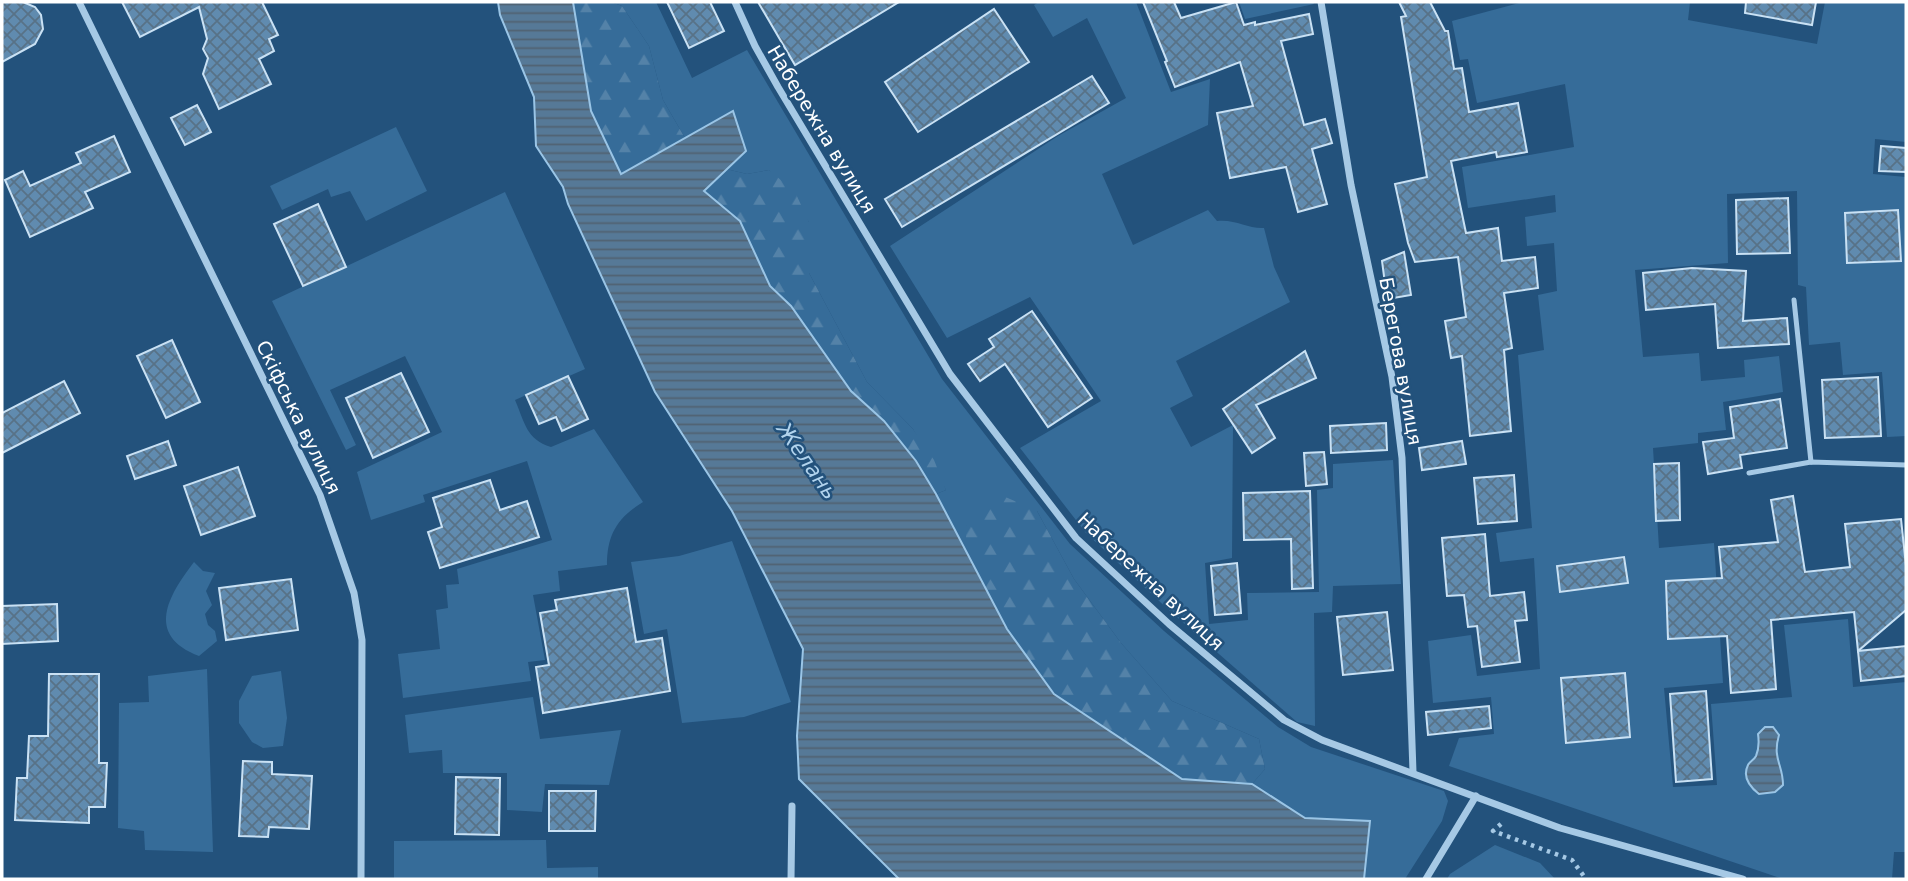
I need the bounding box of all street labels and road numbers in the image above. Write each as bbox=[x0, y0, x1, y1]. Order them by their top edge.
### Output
street label: Набережна вулиця bbox=[763, 41, 881, 217]
street label: Берегова вулиця bbox=[1375, 275, 1427, 447]
street label: Скіфська вулиця bbox=[252, 337, 346, 497]
street label: Набережна вулиця bbox=[1073, 508, 1229, 654]

